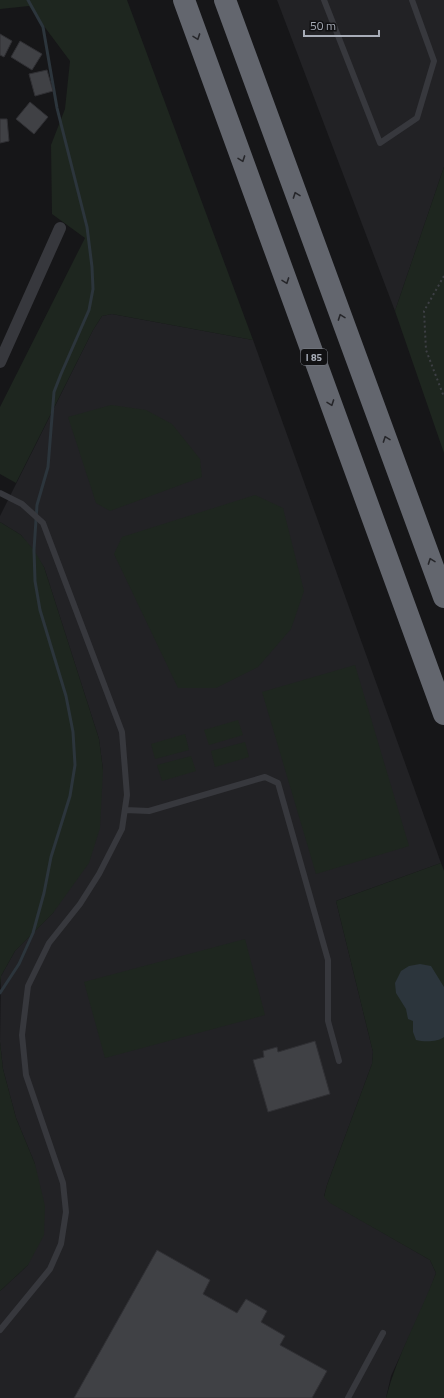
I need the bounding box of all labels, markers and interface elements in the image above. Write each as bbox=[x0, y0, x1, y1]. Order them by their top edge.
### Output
scale bar bbox=[304, 12, 379, 38]
text: 50 m bbox=[310, 16, 336, 35]
one-way arrow bbox=[192, 33, 201, 40]
one-way arrow bbox=[237, 155, 245, 162]
one-way arrow bbox=[293, 191, 301, 198]
one-way arrow bbox=[282, 277, 290, 284]
one-way arrow bbox=[337, 313, 346, 320]
road number: I 85 bbox=[301, 349, 327, 365]
one-way arrow bbox=[326, 399, 334, 406]
one-way arrow bbox=[382, 435, 390, 442]
one-way arrow bbox=[427, 557, 435, 564]

